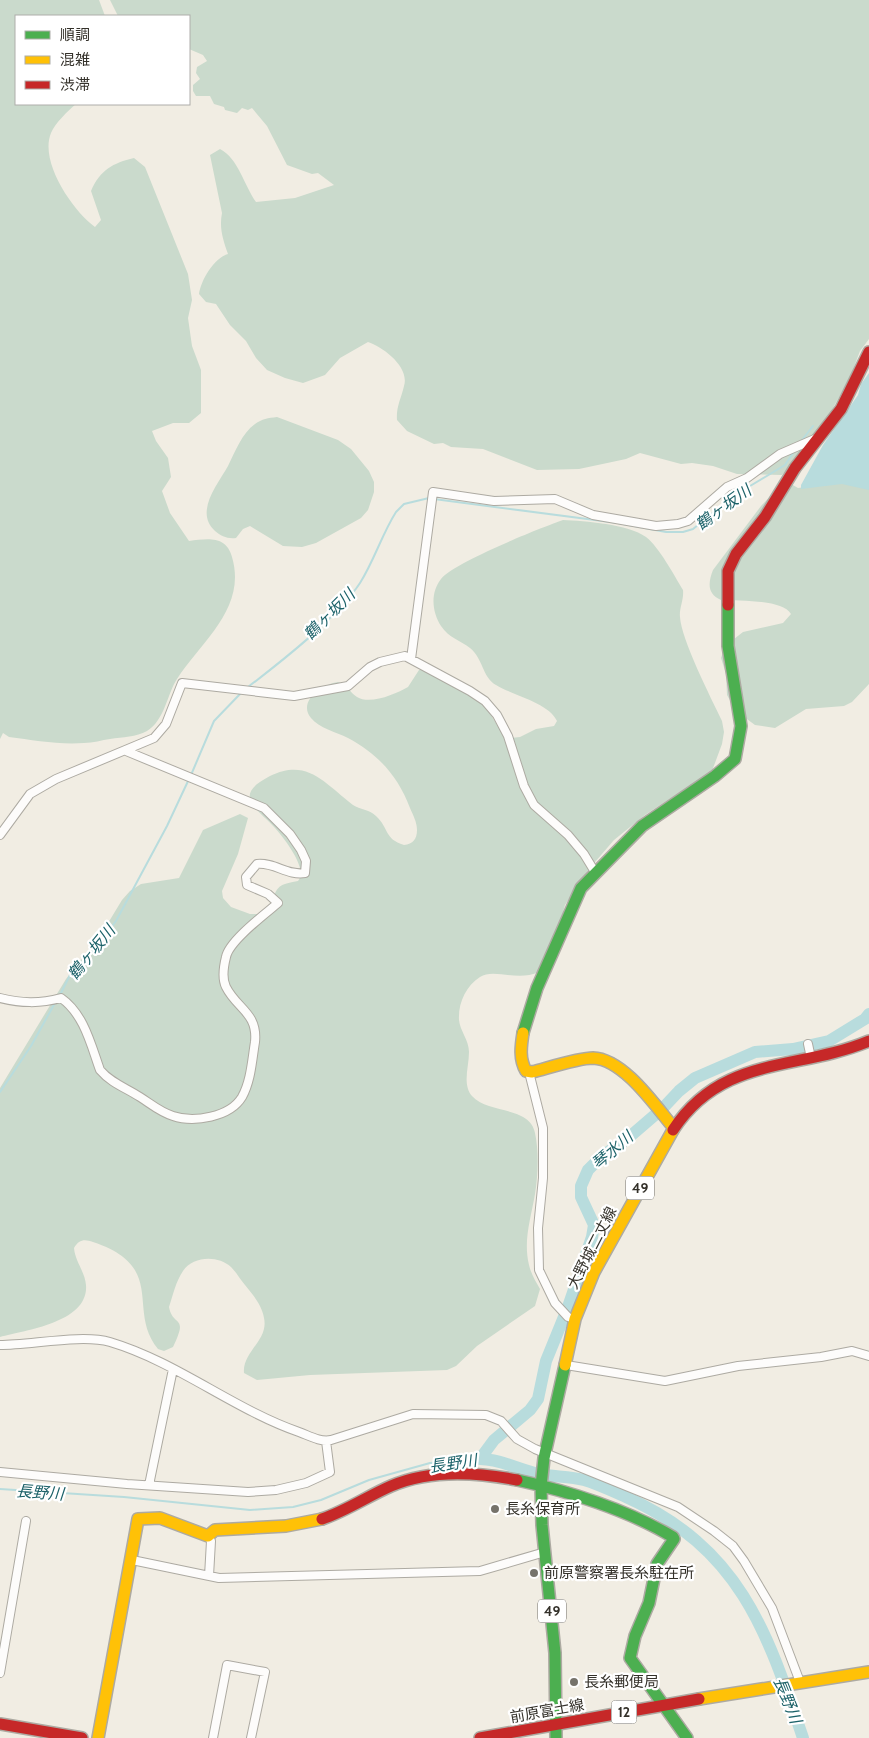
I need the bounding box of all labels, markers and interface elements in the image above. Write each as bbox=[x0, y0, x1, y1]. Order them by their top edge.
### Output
legend bbox=[15, 15, 190, 105]
text: 順調 bbox=[60, 26, 90, 44]
text: 混雑 bbox=[60, 51, 90, 69]
text: 渋滞 bbox=[60, 76, 90, 94]
water label: 鶴ヶ坂川 bbox=[692, 480, 756, 534]
water label: 鶴ヶ坂川 bbox=[300, 584, 360, 644]
water label: 鶴ヶ坂川 bbox=[64, 920, 120, 983]
water label: 琴水川 bbox=[588, 1126, 638, 1173]
road number: 49 bbox=[626, 1176, 654, 1200]
street label: 大野城二丈線 bbox=[564, 1204, 620, 1292]
water label: 長野川 bbox=[428, 1450, 480, 1476]
water label: 長野川 bbox=[15, 1481, 67, 1504]
place label: 長糸保育所 bbox=[505, 1500, 580, 1518]
marker: 長糸保育所 bbox=[489, 1503, 501, 1515]
place label: 前原警察署長糸駐在所 bbox=[544, 1564, 694, 1582]
marker: 前原警察署長糸駐在所 bbox=[528, 1567, 540, 1579]
road number: 49 bbox=[538, 1600, 566, 1622]
place label: 長糸郵便局 bbox=[584, 1673, 659, 1691]
water label: 長野川 bbox=[770, 1674, 806, 1728]
marker: 長糸郵便局 bbox=[568, 1676, 580, 1688]
street label: 前原富士線 bbox=[508, 1696, 586, 1726]
road number: 12 bbox=[612, 1700, 636, 1724]

